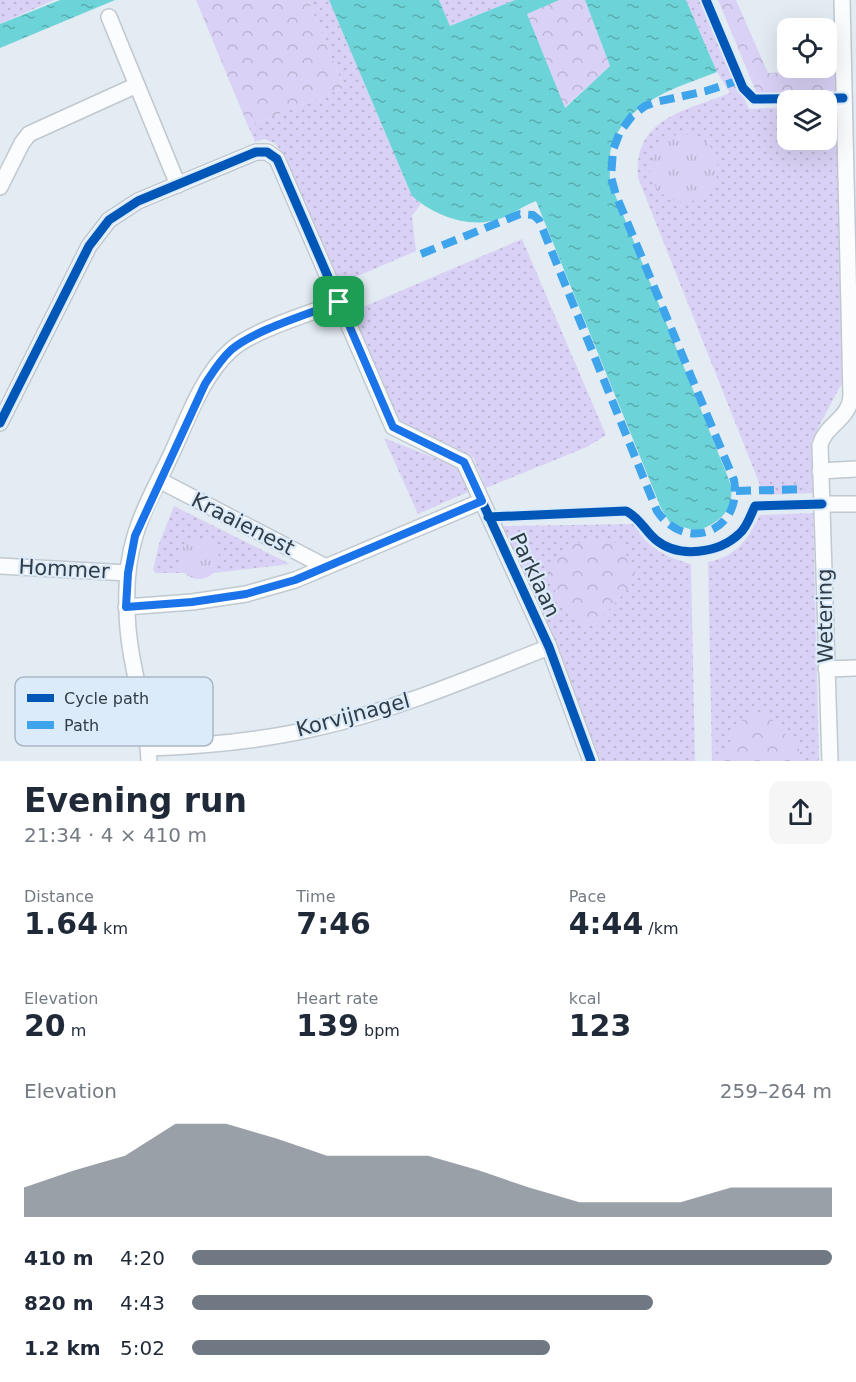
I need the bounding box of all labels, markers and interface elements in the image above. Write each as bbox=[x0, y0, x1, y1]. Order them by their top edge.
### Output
map controls bbox=[777, 18, 837, 150]
button: locate bbox=[777, 18, 837, 78]
button: layers bbox=[777, 90, 837, 150]
pin bbox=[313, 276, 364, 327]
icon: arrive bbox=[322, 285, 355, 318]
street label: Kraaienest bbox=[188, 488, 298, 560]
street label: Parklaan bbox=[505, 529, 565, 621]
street label: Hommer bbox=[18, 555, 110, 583]
street label: Wetering bbox=[812, 568, 838, 664]
legend bbox=[15, 677, 213, 746]
street label: Korvijnagel bbox=[294, 688, 412, 742]
text: Cycle path bbox=[64, 689, 149, 708]
text: Path bbox=[64, 716, 99, 735]
text: Evening run bbox=[24, 781, 247, 820]
button: share bbox=[769, 781, 832, 844]
text: 21:34 · 4 × 410 m bbox=[24, 823, 207, 847]
text: Distance bbox=[24, 887, 94, 906]
text: Time bbox=[296, 887, 335, 906]
text: Pace bbox=[569, 887, 606, 906]
text: 1.64 bbox=[24, 906, 98, 941]
text: 7:46 bbox=[296, 906, 371, 941]
text: 4:44 bbox=[569, 906, 643, 941]
text: km bbox=[98, 919, 128, 938]
text: /km bbox=[643, 919, 679, 938]
text: Elevation bbox=[24, 989, 98, 1008]
text: Heart rate bbox=[296, 989, 378, 1008]
text: kcal bbox=[569, 989, 601, 1008]
text: 20 bbox=[24, 1008, 66, 1043]
text: 139 bbox=[296, 1008, 359, 1043]
text: 123 bbox=[569, 1008, 631, 1043]
text: m bbox=[66, 1021, 86, 1040]
text: bpm bbox=[359, 1021, 400, 1040]
text: Elevation bbox=[24, 1079, 117, 1103]
text: 259–264 m bbox=[720, 1079, 832, 1103]
text: 410 m bbox=[24, 1246, 94, 1270]
text: 4:20 bbox=[120, 1246, 165, 1270]
text: 820 m bbox=[24, 1291, 94, 1315]
text: 4:43 bbox=[120, 1291, 165, 1315]
text: 1.2 km bbox=[24, 1336, 101, 1360]
text: 5:02 bbox=[120, 1336, 165, 1360]

